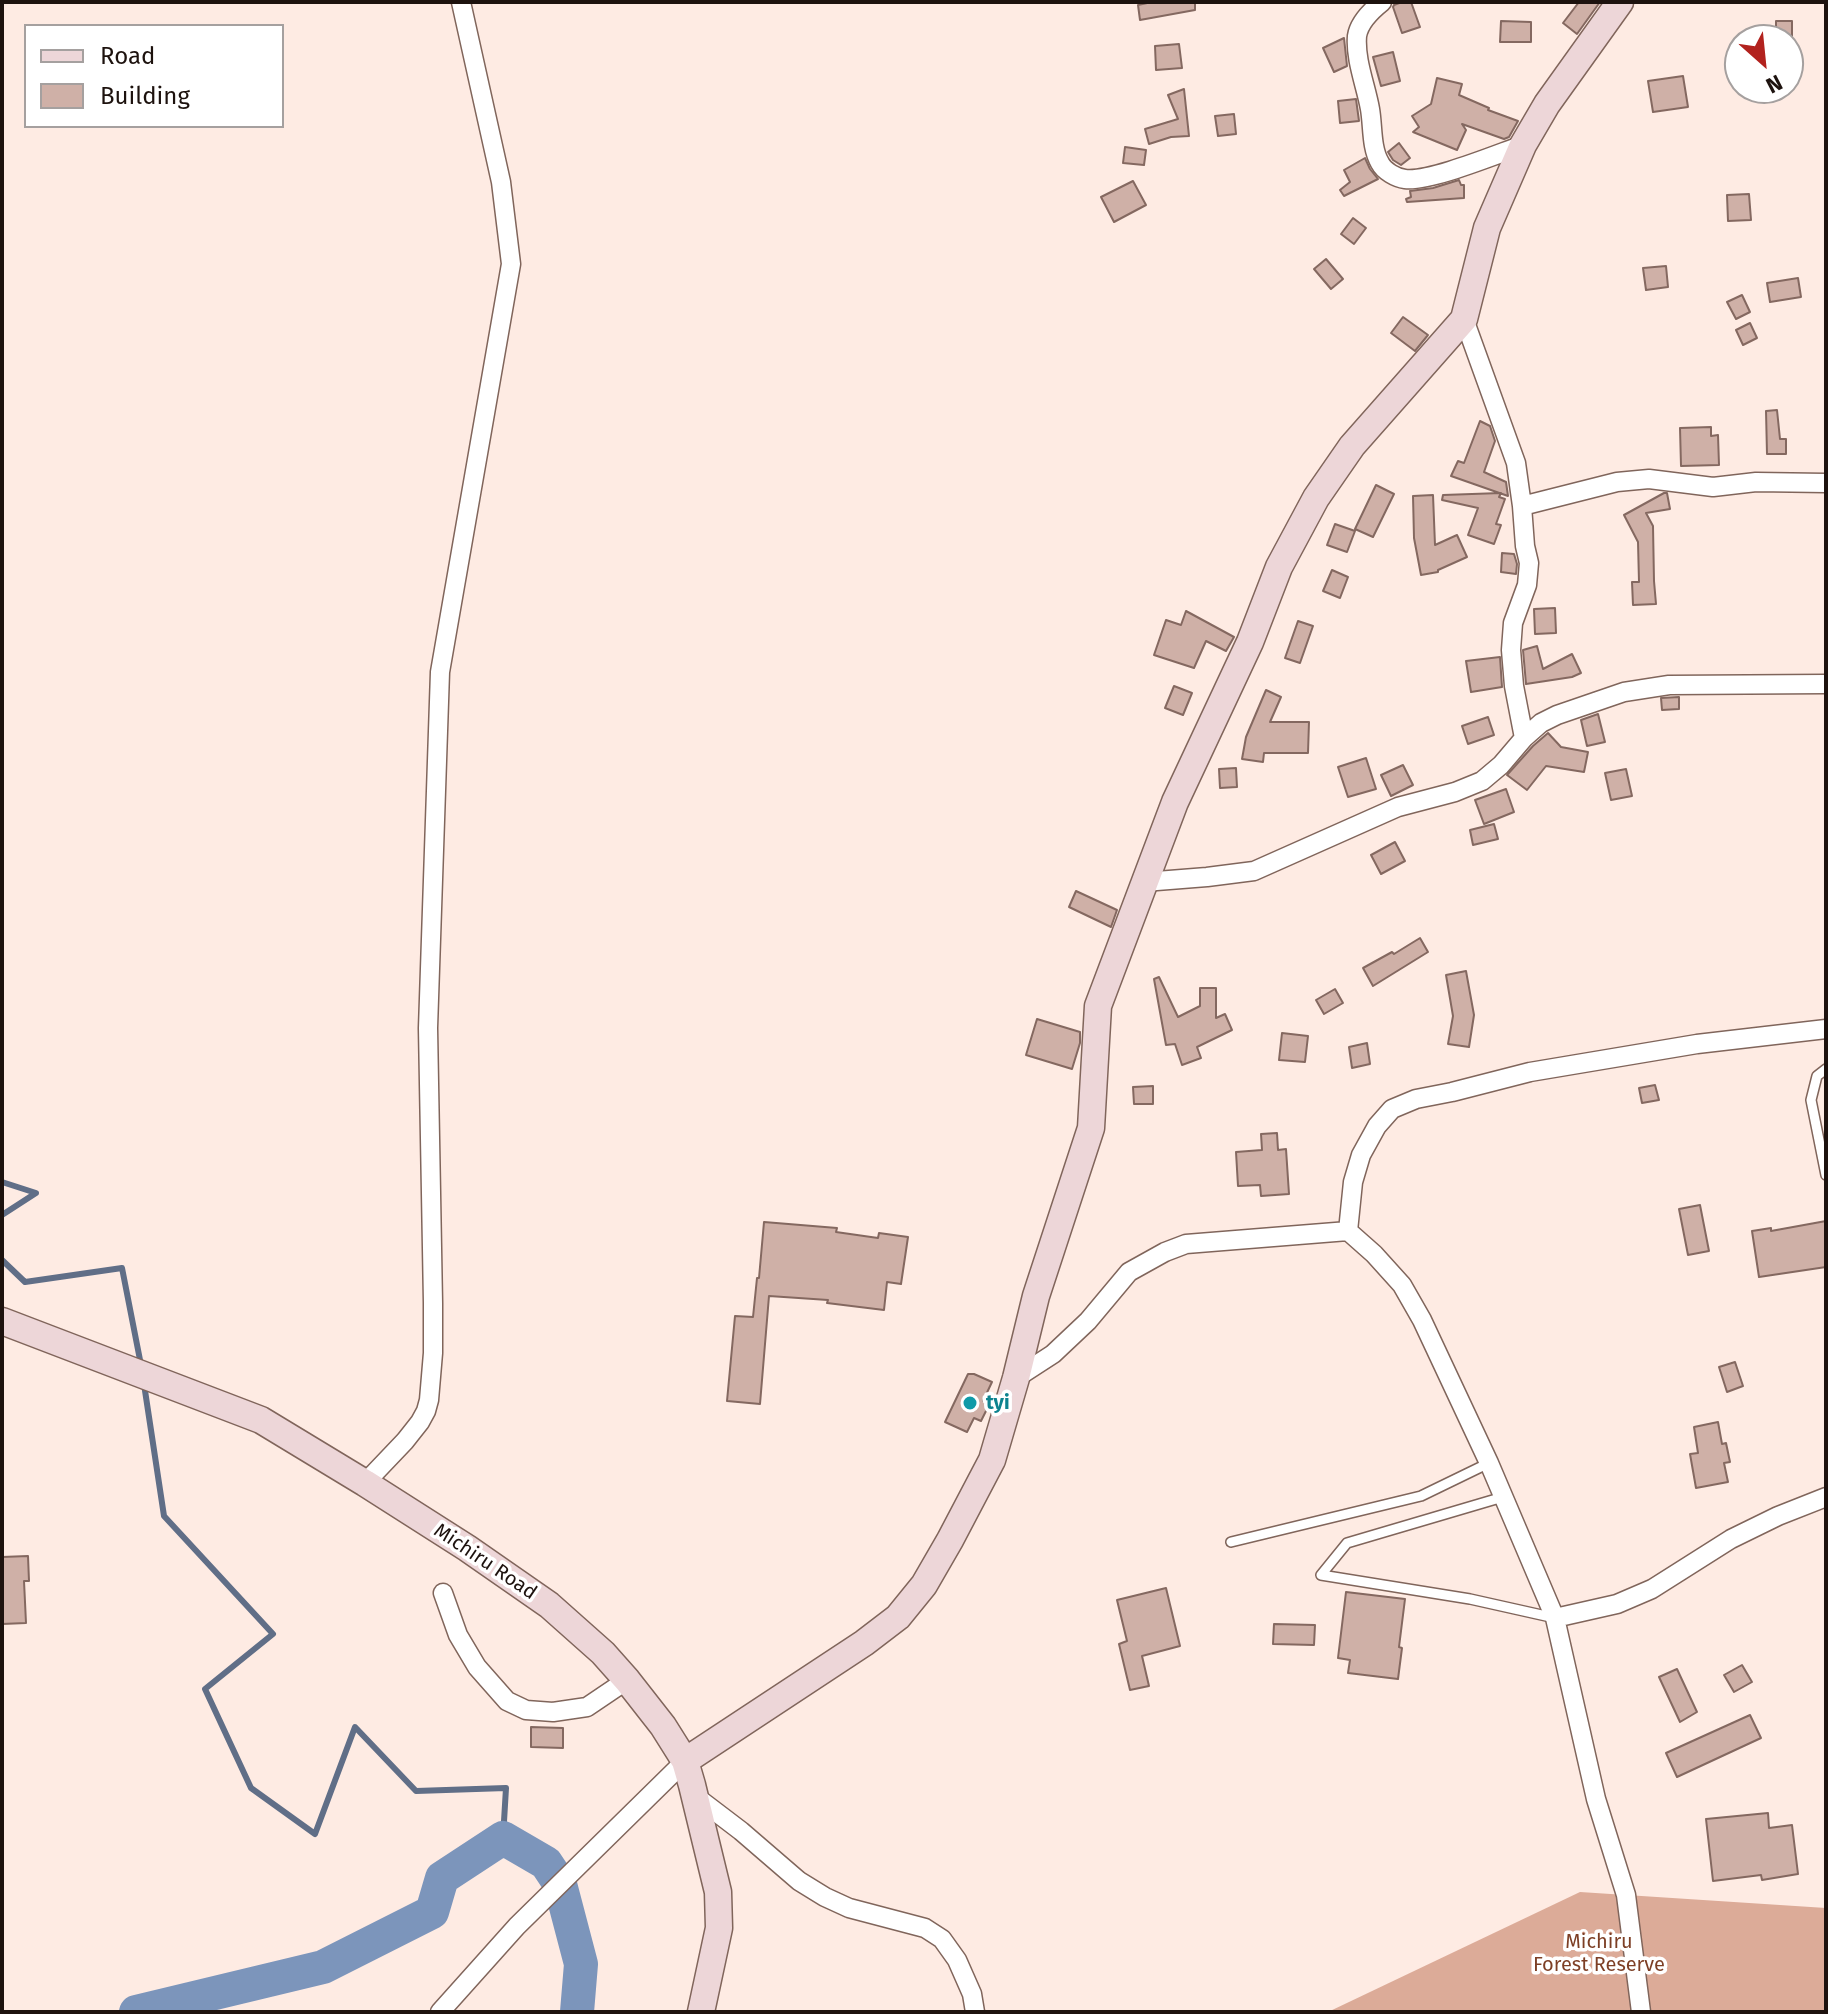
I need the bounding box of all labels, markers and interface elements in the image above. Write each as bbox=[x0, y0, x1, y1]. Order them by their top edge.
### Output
legend bbox=[24, 24, 284, 128]
north arrow bbox=[1724, 24, 1804, 104]
text: Road bbox=[100, 42, 155, 70]
text: N bbox=[1762, 69, 1787, 99]
text: Building bbox=[100, 82, 190, 110]
place label: tyi bbox=[986, 1391, 1010, 1415]
marker: tyi bbox=[961, 1394, 979, 1412]
street label: Michiru Road bbox=[429, 1519, 541, 1605]
park label: Michiru Forest Reserve bbox=[1533, 1930, 1665, 1977]

